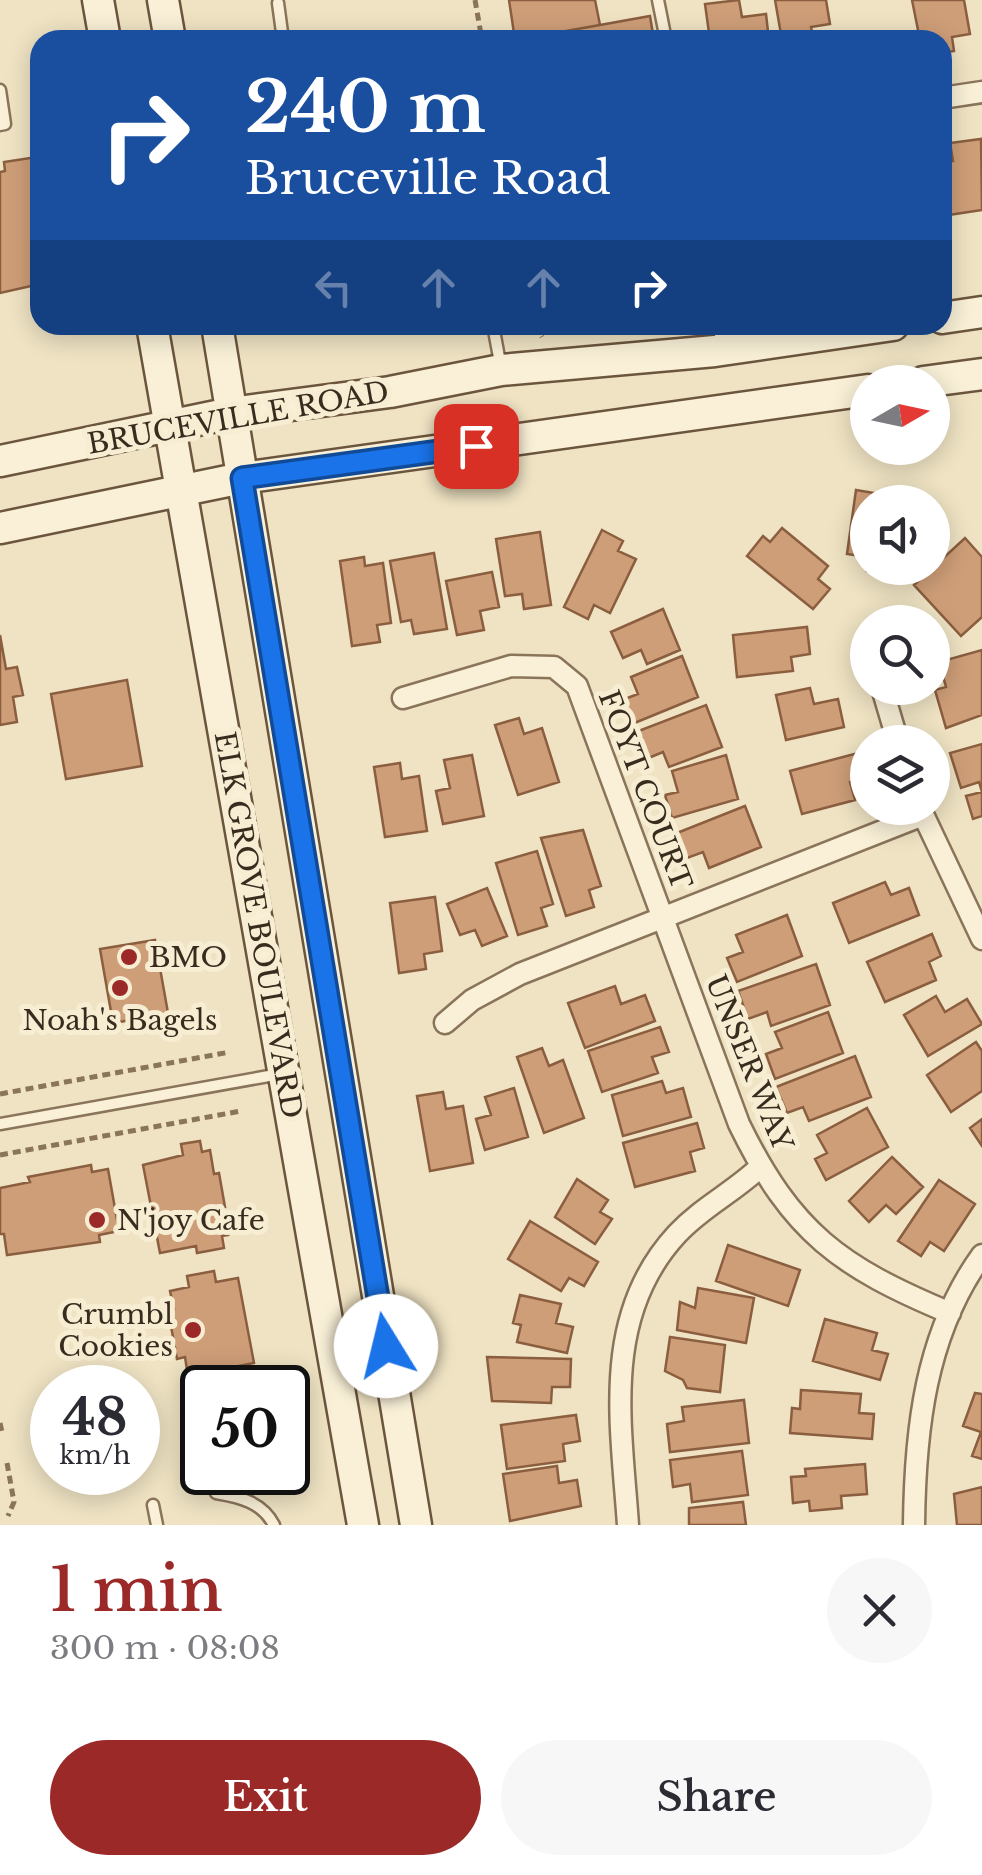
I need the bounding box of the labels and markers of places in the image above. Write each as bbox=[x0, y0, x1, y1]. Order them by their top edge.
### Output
pin bbox=[434, 404, 519, 489]
place label: BMO bbox=[149, 940, 227, 975]
marker: BMO bbox=[118, 946, 140, 968]
marker: Noah's Bagels bbox=[109, 977, 131, 999]
place label: Noah's Bagels bbox=[23, 1003, 217, 1038]
place label: N'joy Cafe bbox=[117, 1203, 265, 1238]
marker: N'joy Cafe bbox=[86, 1209, 108, 1231]
place label: Crumbl Cookies bbox=[58, 1297, 173, 1364]
marker: Crumbl Cookies bbox=[182, 1319, 204, 1341]

